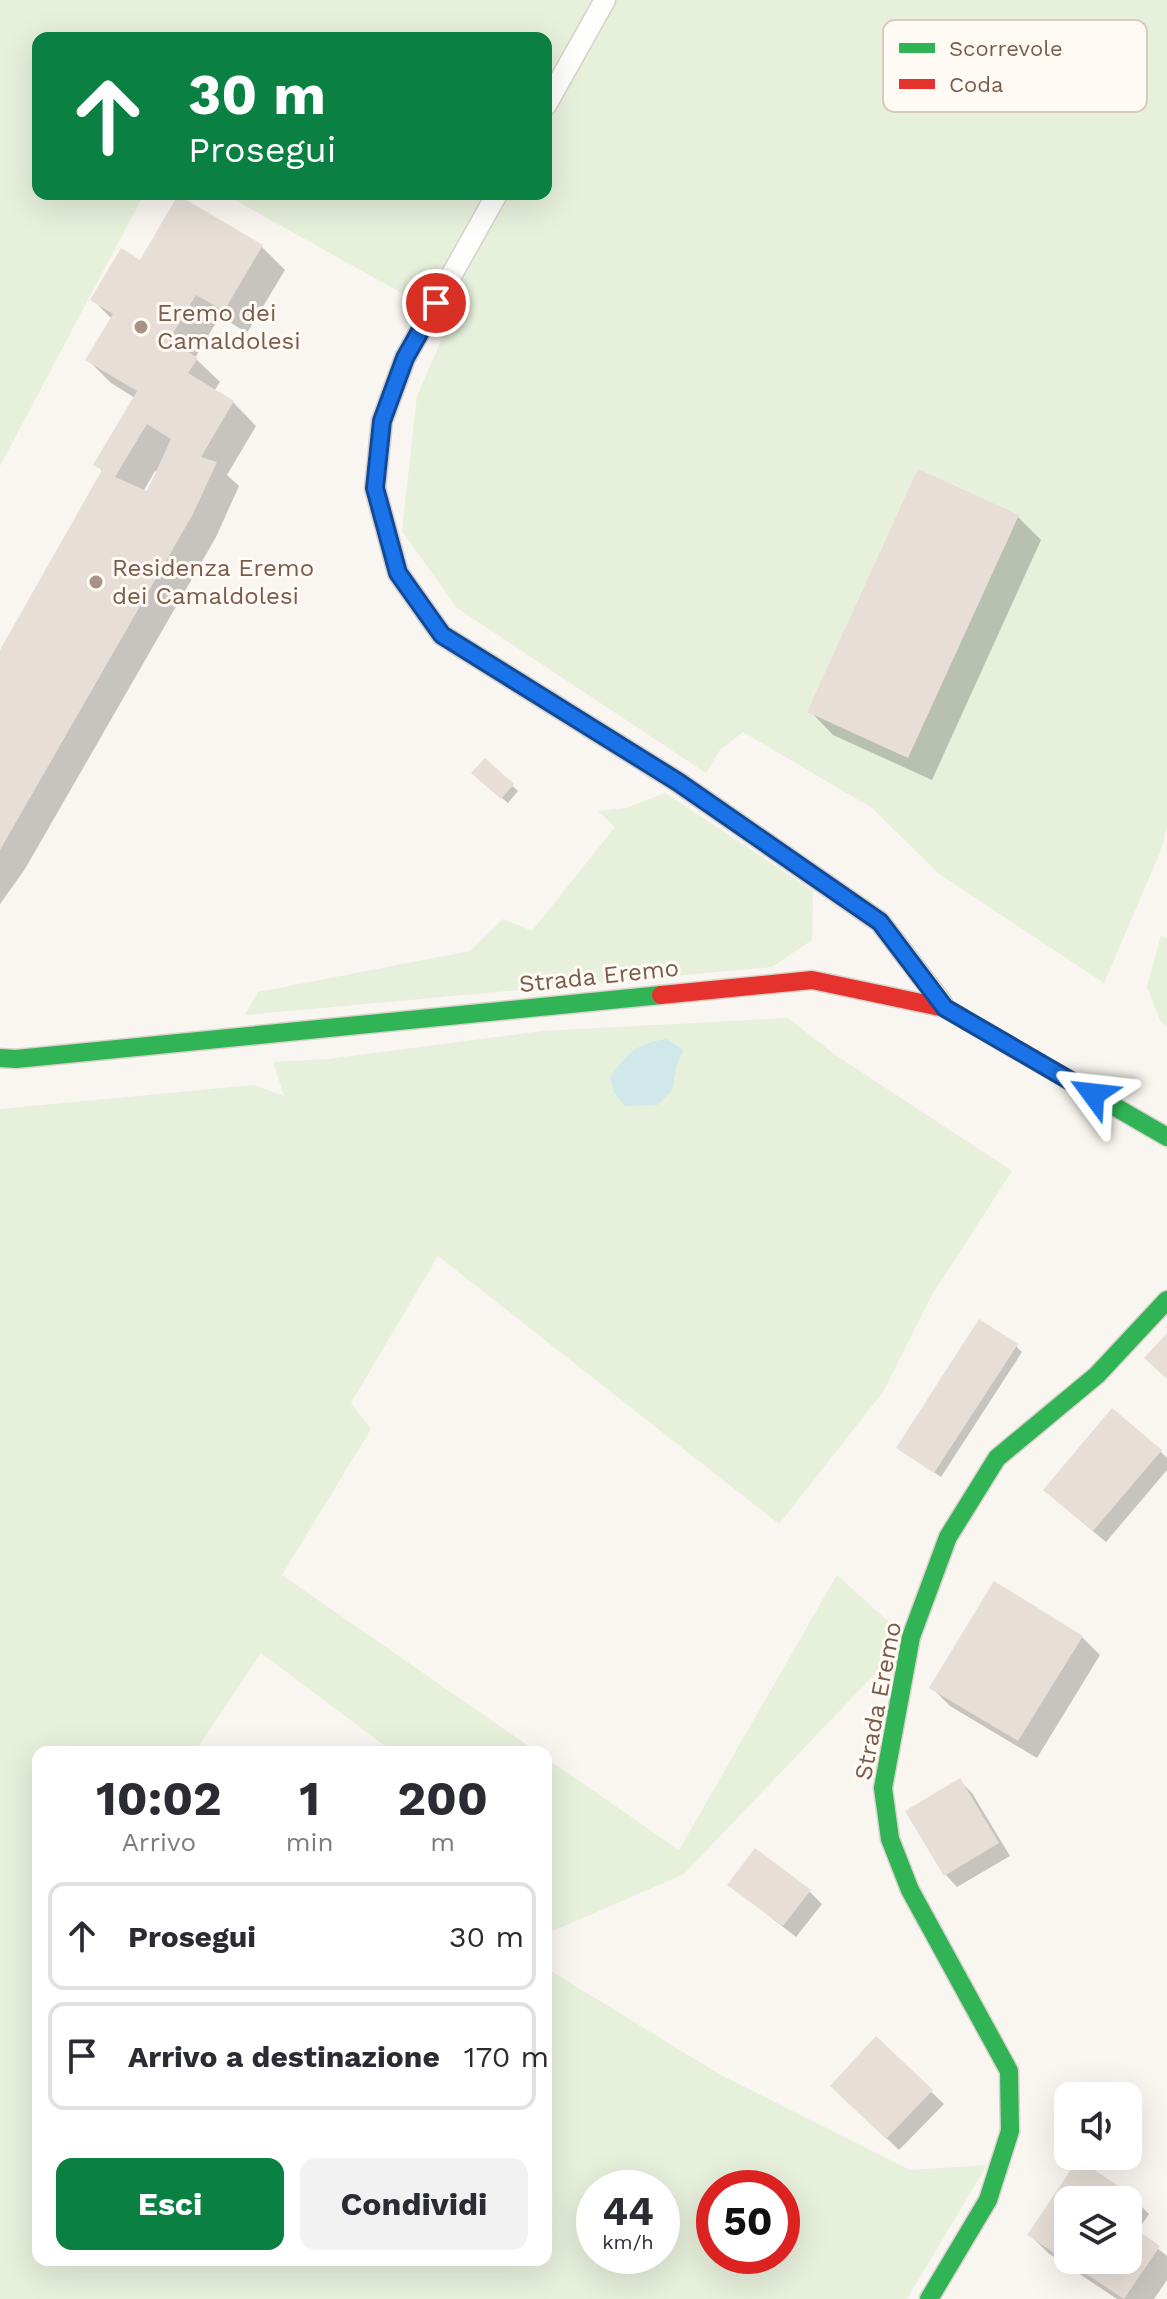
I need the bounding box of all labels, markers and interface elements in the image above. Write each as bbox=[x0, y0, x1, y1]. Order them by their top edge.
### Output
legend bbox=[883, 20, 1147, 112]
text: Scorrevole bbox=[949, 36, 1063, 61]
text: 30 m bbox=[188, 62, 326, 128]
icon: ahead bbox=[56, 64, 160, 168]
text: Coda bbox=[949, 72, 1004, 97]
text: Prosegui bbox=[188, 129, 336, 171]
pin bbox=[402, 269, 470, 337]
icon: arrive bbox=[414, 281, 458, 325]
place label: Eremo dei Camaldolesi bbox=[157, 299, 301, 355]
marker: Eremo dei Camaldolesi bbox=[132, 318, 150, 336]
place label: Residenza Eremo dei Camaldolesi bbox=[112, 554, 314, 610]
marker: Residenza Eremo dei Camaldolesi bbox=[87, 573, 105, 591]
street label: Strada Eremo bbox=[518, 954, 680, 998]
position arrow bbox=[1051, 1052, 1135, 1136]
street label: Strada Eremo bbox=[849, 1620, 907, 1782]
text: 10:02 bbox=[96, 1770, 222, 1827]
text: 1 bbox=[299, 1770, 320, 1827]
text: 200 bbox=[398, 1770, 488, 1827]
text: Arrivo bbox=[122, 1827, 196, 1857]
text: min bbox=[286, 1827, 333, 1857]
text: m bbox=[430, 1827, 455, 1857]
icon: ahead bbox=[60, 1914, 104, 1958]
text: Prosegui bbox=[128, 1919, 256, 1954]
text: 30 m bbox=[449, 1919, 524, 1954]
icon: arrive bbox=[60, 2034, 104, 2078]
text: Arrivo a destinazione bbox=[128, 2039, 440, 2074]
text: 170 m bbox=[464, 2039, 549, 2074]
map controls bbox=[1054, 2082, 1142, 2274]
button: sound bbox=[1054, 2082, 1142, 2170]
button: Esci bbox=[56, 2158, 284, 2250]
button: Condividi bbox=[300, 2158, 528, 2250]
speed limit sign: 50 bbox=[696, 2170, 800, 2274]
button: layers bbox=[1054, 2186, 1142, 2274]
text: 44 bbox=[602, 2188, 654, 2235]
text: km/h bbox=[602, 2230, 654, 2254]

